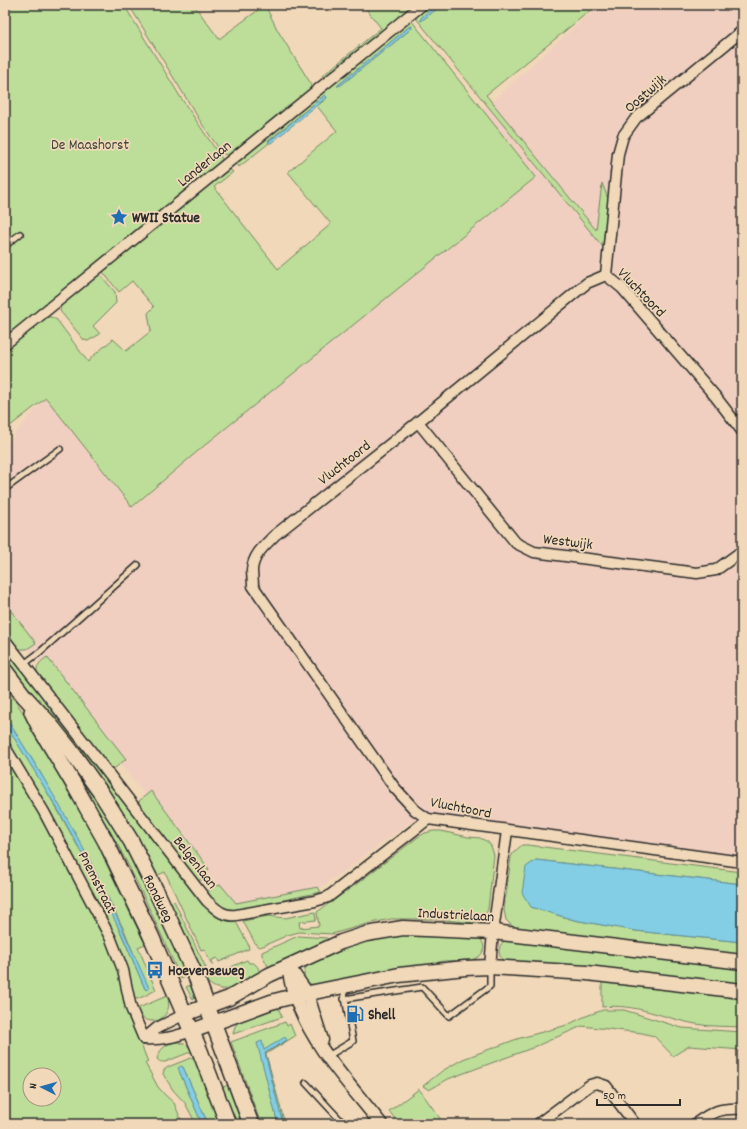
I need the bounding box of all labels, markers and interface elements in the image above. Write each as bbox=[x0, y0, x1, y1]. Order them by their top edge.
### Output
street label: Oostwijk bbox=[620, 70, 672, 119]
park label: De Maashorst bbox=[51, 135, 129, 157]
street label: Landerlaan bbox=[174, 136, 237, 193]
place icon: WWII Statue bbox=[109, 207, 129, 227]
place label: WWII Statue bbox=[132, 208, 200, 230]
street label: Vluchtoord bbox=[611, 264, 670, 323]
street label: Vluchtoord bbox=[314, 436, 376, 491]
street label: Westwijk bbox=[542, 529, 594, 557]
street label: Vluchtoord bbox=[428, 792, 493, 826]
street label: Belgenlaan bbox=[167, 832, 222, 894]
street label: Pnemstraat bbox=[71, 848, 122, 918]
street label: Rondweg bbox=[136, 871, 178, 927]
street label: Industrielaan bbox=[417, 903, 495, 929]
bus stop icon: Hoevenseweg bbox=[145, 960, 165, 980]
place label: Hoevenseweg bbox=[168, 961, 245, 983]
fuel station icon: Shell bbox=[345, 1004, 365, 1024]
place label: Shell bbox=[368, 1005, 396, 1027]
north arrow bbox=[22, 1067, 62, 1107]
scale bar bbox=[597, 1081, 680, 1107]
text: N bbox=[26, 1082, 42, 1090]
text: 50 m bbox=[603, 1088, 626, 1105]

